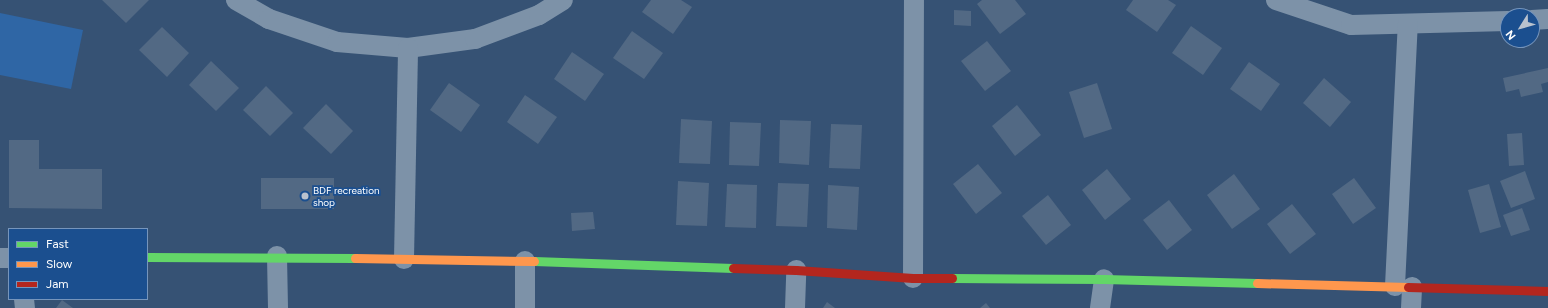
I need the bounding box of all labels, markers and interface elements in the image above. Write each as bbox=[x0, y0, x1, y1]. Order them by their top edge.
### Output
north arrow bbox=[1500, 8, 1540, 48]
text: N bbox=[1503, 28, 1519, 42]
place label: BDF recreation shop bbox=[313, 184, 380, 208]
marker: BDF recreation shop bbox=[300, 191, 310, 201]
legend bbox=[8, 228, 148, 300]
text: Fast bbox=[46, 237, 69, 251]
text: Slow bbox=[46, 257, 72, 271]
text: Jam bbox=[46, 277, 69, 291]

